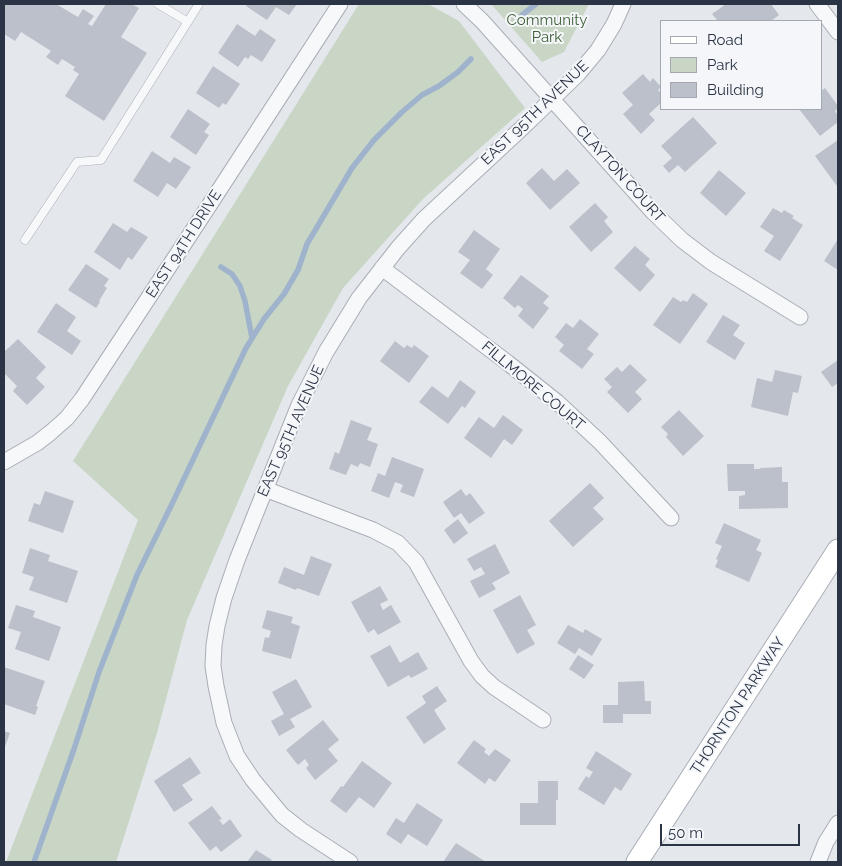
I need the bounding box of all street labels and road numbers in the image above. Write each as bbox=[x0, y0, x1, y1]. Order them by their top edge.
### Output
street label: EAST 95TH AVENUE bbox=[478, 57, 592, 169]
street label: CLAYTON COURT bbox=[572, 122, 668, 226]
street label: EAST 94TH DRIVE bbox=[142, 187, 226, 301]
street label: FILLMORE COURT bbox=[478, 338, 588, 434]
street label: EAST 95TH AVENUE bbox=[254, 362, 328, 500]
street label: THORNTON PARKWAY bbox=[687, 634, 789, 778]

